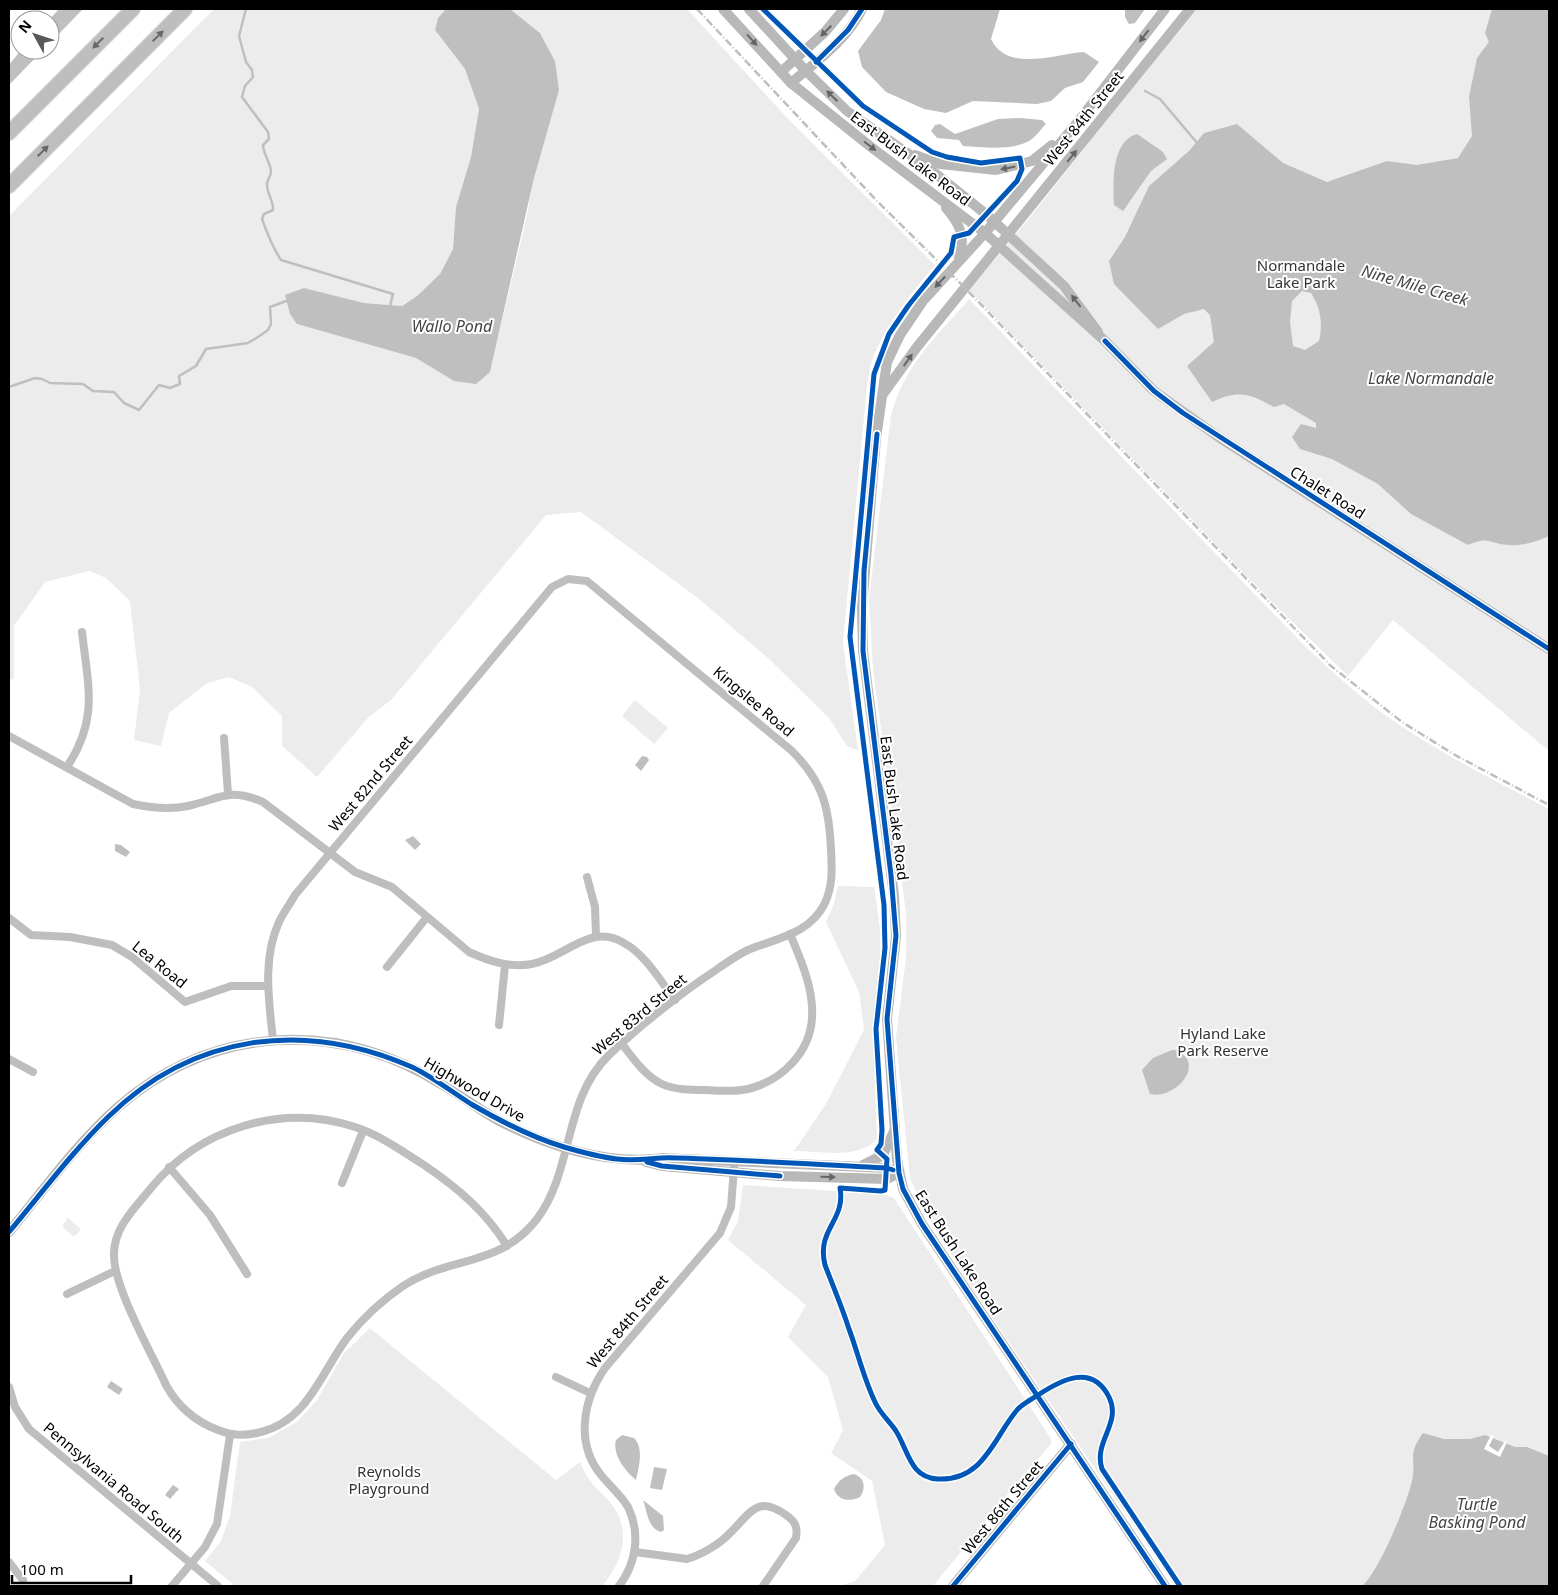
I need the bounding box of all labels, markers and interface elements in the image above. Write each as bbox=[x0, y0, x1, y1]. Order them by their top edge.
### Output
north arrow bbox=[10, 10, 60, 60]
text: N bbox=[14, 16, 36, 37]
one-way arrow bbox=[820, 25, 832, 37]
one-way arrow bbox=[152, 30, 164, 42]
one-way arrow bbox=[1138, 30, 1149, 43]
one-way arrow bbox=[746, 34, 758, 46]
one-way arrow bbox=[92, 37, 104, 49]
street label: West 84th Street bbox=[1039, 66, 1128, 169]
one-way arrow bbox=[826, 90, 838, 102]
street label: East Bush Lake Road bbox=[847, 106, 975, 210]
one-way arrow bbox=[863, 141, 876, 152]
one-way arrow bbox=[37, 145, 49, 157]
one-way arrow bbox=[1067, 150, 1078, 163]
one-way arrow bbox=[1000, 164, 1016, 172]
park label: Normandale Lake Park bbox=[1257, 255, 1345, 292]
water label: Nine Mile Creek bbox=[1359, 259, 1472, 311]
one-way arrow bbox=[934, 275, 946, 287]
one-way arrow bbox=[1071, 295, 1081, 308]
water label: Wallo Pond bbox=[412, 315, 493, 337]
one-way arrow bbox=[903, 353, 913, 367]
water label: Lake Normandale bbox=[1368, 367, 1494, 389]
street label: Chalet Road bbox=[1287, 461, 1369, 523]
street label: Kingslee Road bbox=[709, 661, 799, 741]
street label: West 82nd Street bbox=[324, 730, 417, 835]
street label: East Bush Lake Road bbox=[876, 735, 914, 881]
street label: Lea Road bbox=[129, 936, 191, 992]
street label: West 83rd Street bbox=[588, 968, 691, 1059]
park label: Hyland Lake Park Reserve bbox=[1177, 1023, 1269, 1060]
street label: Highwood Drive bbox=[421, 1052, 529, 1126]
one-way arrow bbox=[821, 1174, 837, 1182]
street label: East Bush Lake Road bbox=[911, 1186, 1007, 1318]
street label: West 84th Street bbox=[582, 1270, 672, 1372]
street label: Pennsylvania Road South bbox=[40, 1417, 188, 1547]
street label: West 86th Street bbox=[957, 1456, 1047, 1558]
park label: Reynolds Playground bbox=[349, 1461, 429, 1498]
water label: Turtle Basking Pond bbox=[1429, 1493, 1526, 1533]
scale bar bbox=[12, 1552, 131, 1584]
text: 100 m bbox=[20, 1559, 64, 1579]

